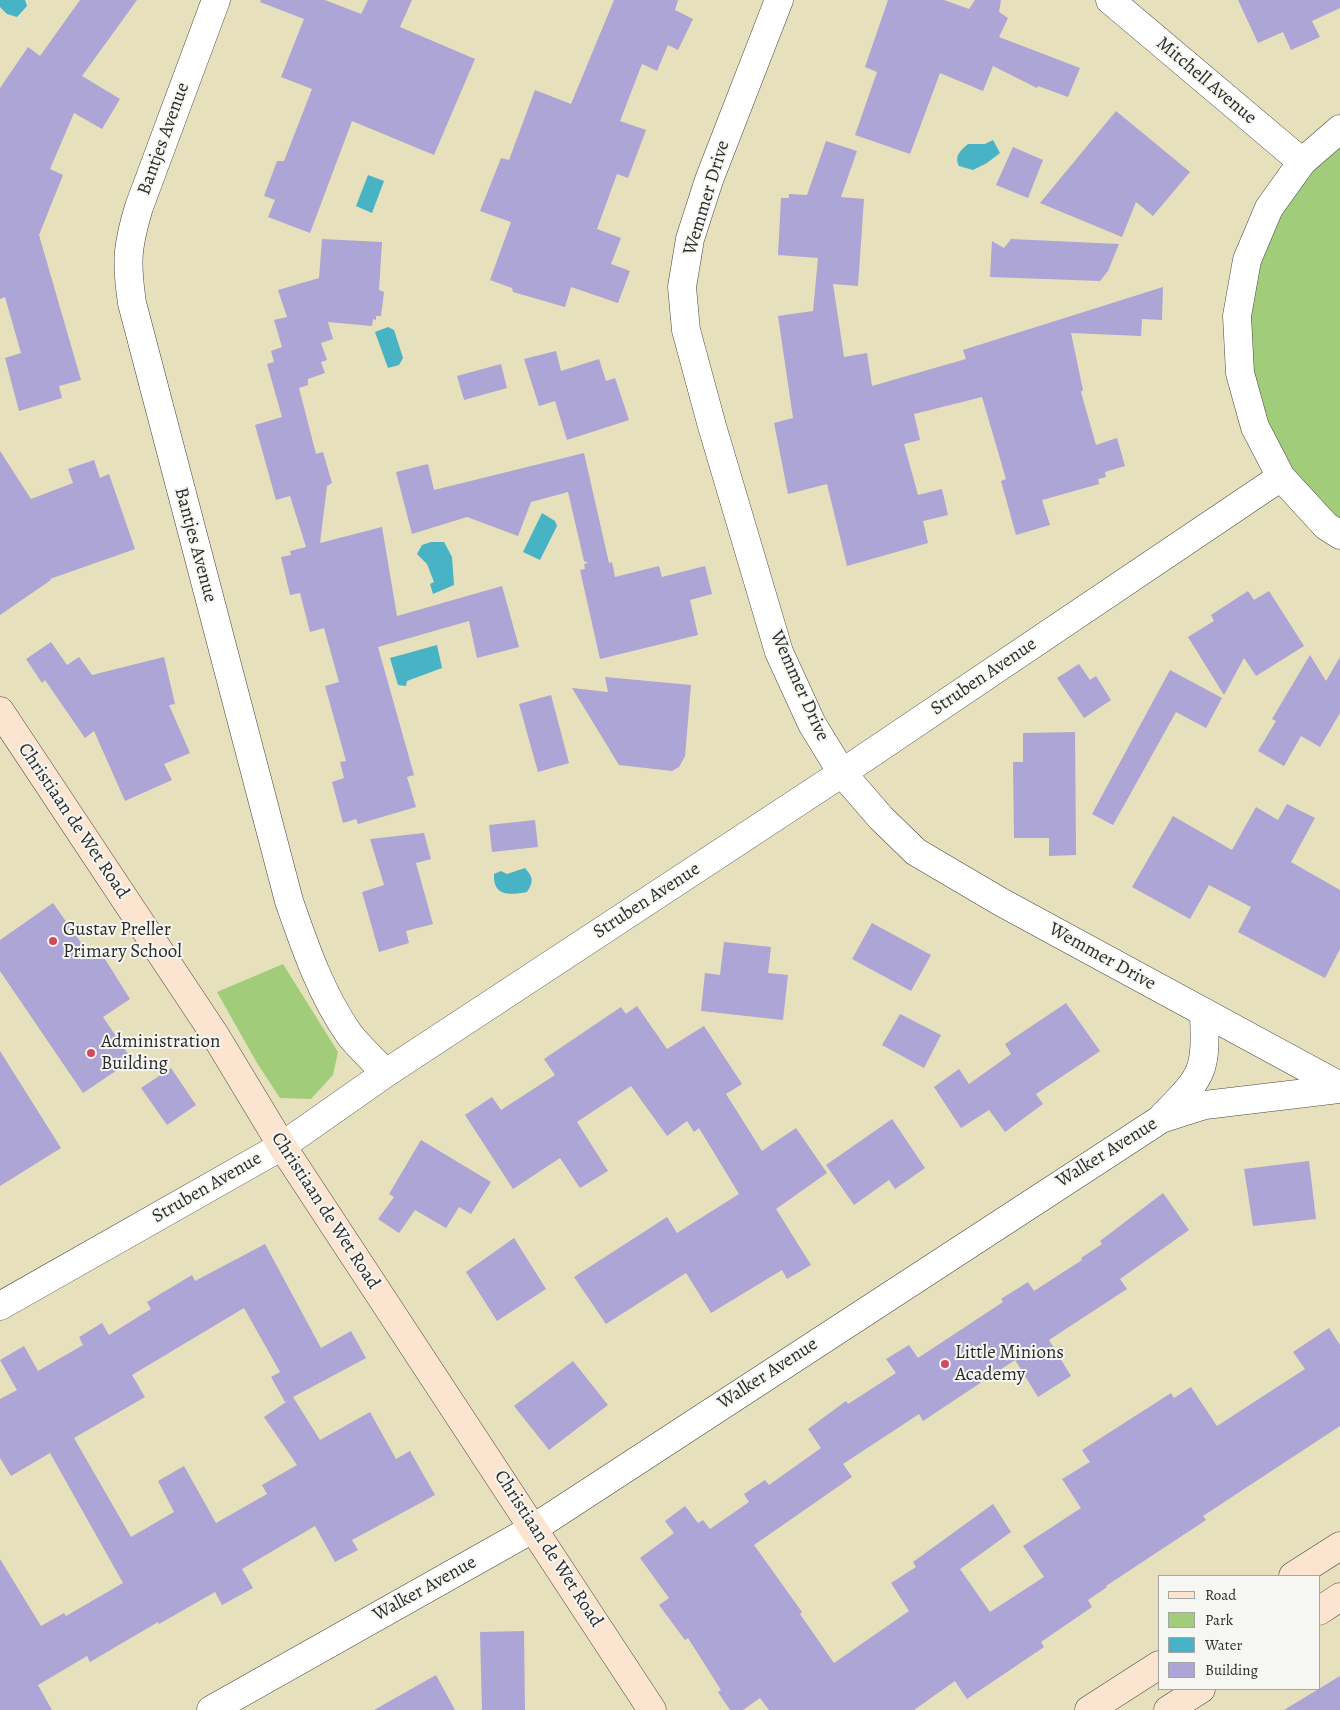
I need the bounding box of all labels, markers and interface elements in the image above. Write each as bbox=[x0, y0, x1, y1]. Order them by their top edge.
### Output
street label: Mitchell Avenue bbox=[1151, 32, 1261, 130]
street label: Bantjes Avenue bbox=[133, 80, 195, 198]
street label: Wemmer Drive bbox=[679, 138, 735, 258]
street label: Bantjes Avenue bbox=[169, 485, 221, 605]
street label: Wemmer Drive bbox=[764, 627, 834, 745]
street label: Struben Avenue bbox=[927, 633, 1041, 721]
street label: Christiaan de Wet Road bbox=[12, 739, 134, 903]
street label: Struben Avenue bbox=[589, 858, 705, 944]
street label: Wemmer Drive bbox=[1045, 918, 1159, 996]
place label: Gustav Preller Primary School bbox=[63, 919, 182, 963]
marker: Gustav Preller Primary School bbox=[47, 935, 59, 947]
place label: Administration Building bbox=[101, 1031, 220, 1075]
marker: Administration Building bbox=[85, 1047, 97, 1059]
street label: Walker Avenue bbox=[1052, 1113, 1162, 1193]
street label: Christiaan de Wet Road bbox=[266, 1128, 384, 1294]
street label: Struben Avenue bbox=[148, 1147, 266, 1229]
street label: Walker Avenue bbox=[714, 1333, 822, 1415]
place label: Little Minions Academy bbox=[955, 1342, 1064, 1386]
marker: Little Minions Academy bbox=[939, 1358, 951, 1370]
street label: Christiaan de Wet Road bbox=[489, 1466, 607, 1632]
street label: Walker Avenue bbox=[369, 1551, 481, 1627]
legend bbox=[1158, 1575, 1320, 1690]
text: Road bbox=[1205, 1585, 1236, 1605]
text: Park bbox=[1205, 1610, 1233, 1630]
text: Water bbox=[1205, 1635, 1242, 1655]
text: Building bbox=[1205, 1660, 1258, 1680]

